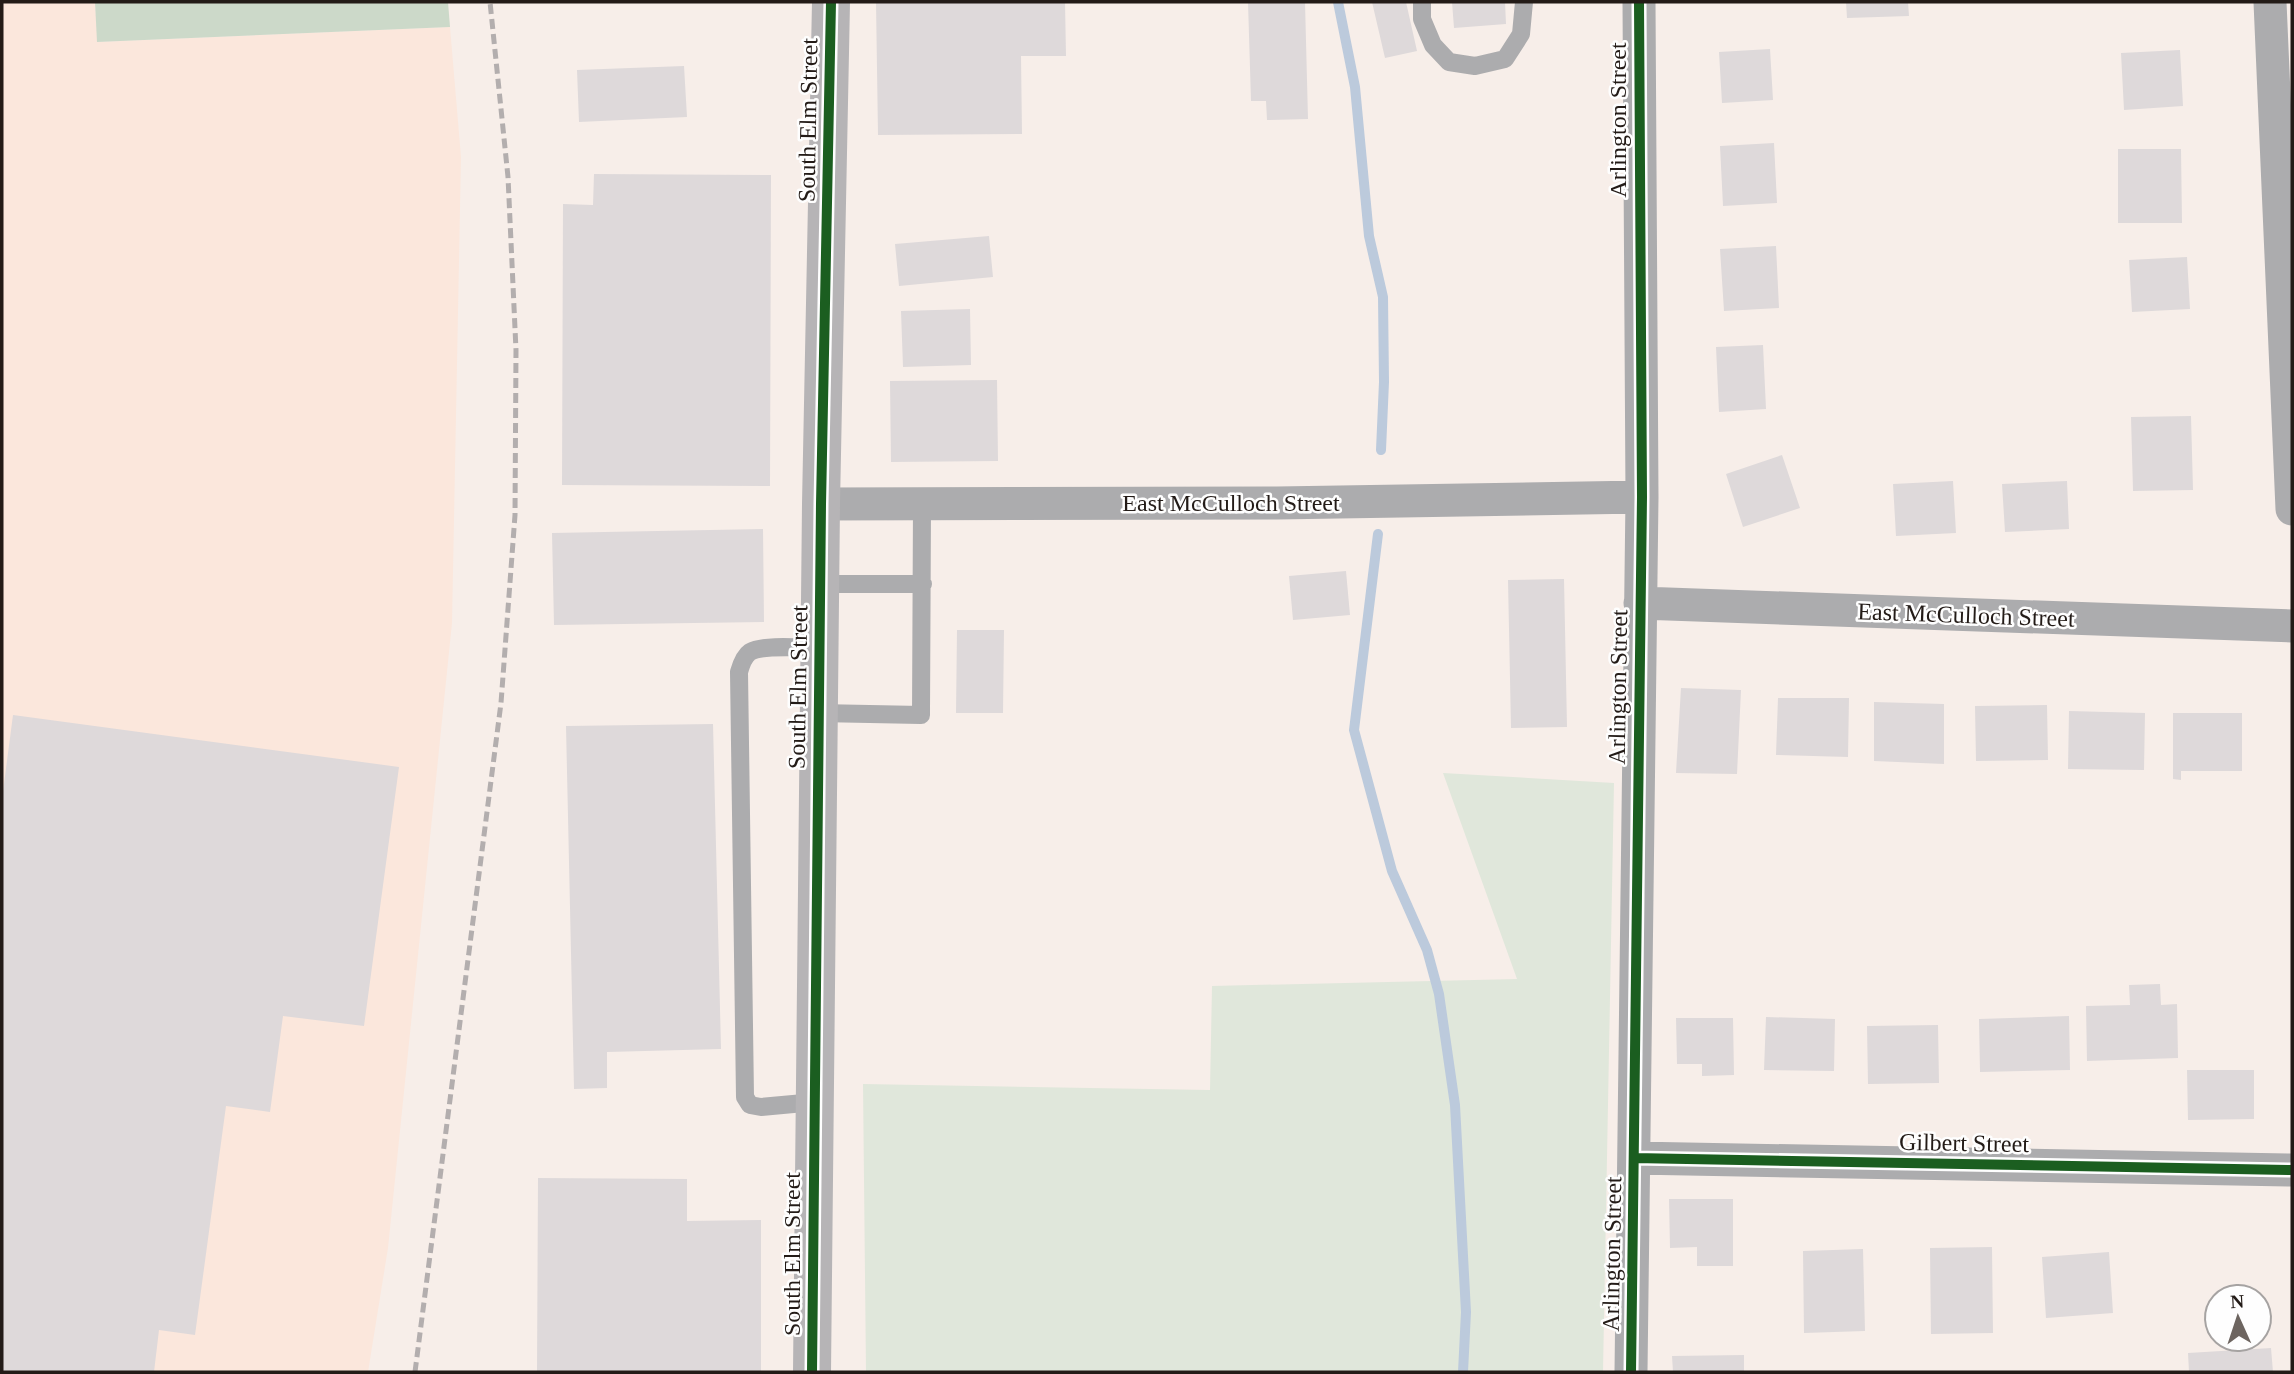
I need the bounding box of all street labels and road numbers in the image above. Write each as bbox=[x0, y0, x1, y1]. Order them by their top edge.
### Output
street label: South Elm Street bbox=[794, 37, 822, 202]
street label: Arlington Street bbox=[1605, 42, 1631, 198]
street label: East McCulloch Street bbox=[1122, 490, 1340, 516]
street label: East McCulloch Street bbox=[1857, 598, 2075, 632]
street label: South Elm Street bbox=[784, 604, 812, 769]
street label: Arlington Street bbox=[1604, 609, 1632, 765]
street label: Gilbert Street bbox=[1899, 1129, 2030, 1157]
street label: South Elm Street bbox=[779, 1172, 805, 1336]
street label: Arlington Street bbox=[1598, 1176, 1626, 1332]

